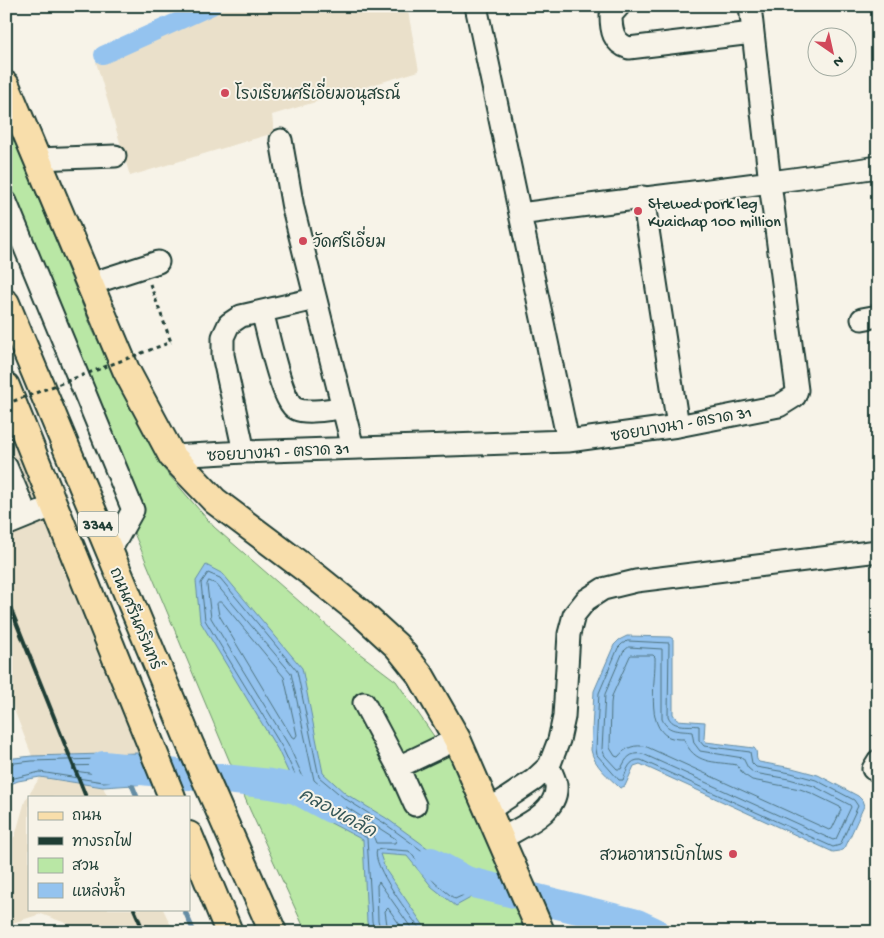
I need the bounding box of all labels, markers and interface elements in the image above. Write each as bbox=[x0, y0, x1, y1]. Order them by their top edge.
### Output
north arrow bbox=[806, 28, 856, 78]
text: N bbox=[829, 51, 846, 70]
place label: โรงเรียนศรีเอี่ยมอนุสรณ์ bbox=[235, 78, 400, 106]
marker: โรงเรียนศรีเอี่ยมอนุสรณ์ bbox=[219, 87, 231, 99]
place label: Stewed pork leg Kuaichap 100 million bbox=[648, 196, 781, 233]
marker: Stewed pork leg Kuaichap 100 million bbox=[632, 205, 644, 217]
place label: วัดศรีเอี่ยม bbox=[313, 226, 386, 254]
marker: วัดศรีเอี่ยม bbox=[297, 235, 309, 247]
street label: ซอยบางนา - ตราด 31 bbox=[610, 405, 754, 448]
street label: ซอยบางนา - ตราด 31 bbox=[206, 441, 350, 468]
road number: 3344 bbox=[78, 512, 118, 536]
street label: ถนนศรีนครินทร์ bbox=[104, 563, 169, 674]
water label: คลองเคล็ด bbox=[295, 782, 381, 843]
legend bbox=[28, 796, 190, 910]
text: ถนน bbox=[72, 808, 101, 826]
text: ทางรถไฟ bbox=[72, 831, 132, 852]
place label: สวนอาหารเบิกไพร bbox=[600, 843, 723, 867]
marker: สวนอาหารเบิกไพร bbox=[727, 848, 739, 860]
text: สวน bbox=[72, 858, 99, 876]
text: แหล่งน้ำ bbox=[72, 877, 126, 902]

